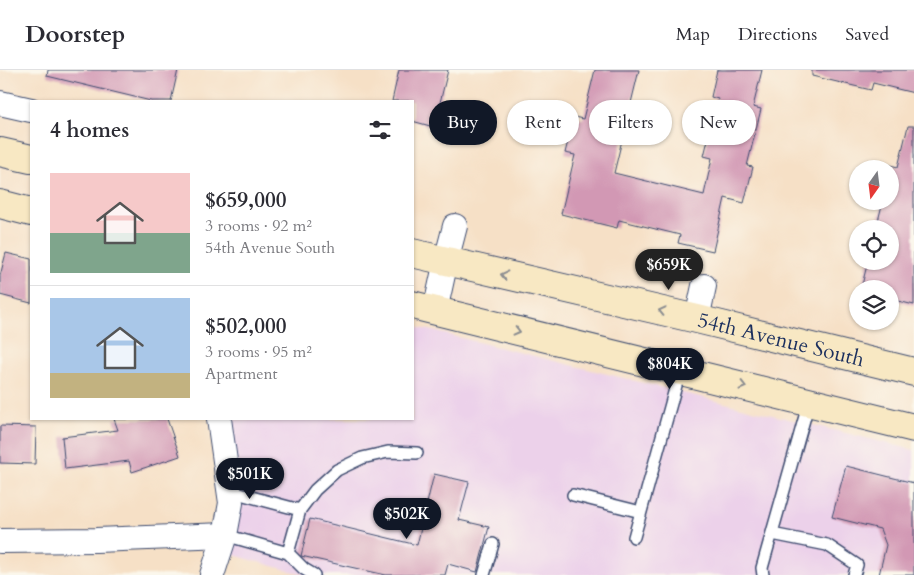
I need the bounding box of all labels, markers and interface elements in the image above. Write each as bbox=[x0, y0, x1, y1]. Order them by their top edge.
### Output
text: Doorstep bbox=[25, 18, 125, 51]
text: Map bbox=[676, 22, 710, 47]
text: Directions bbox=[738, 22, 817, 47]
text: Saved bbox=[845, 22, 889, 47]
chip: Buy bbox=[429, 100, 497, 145]
chip: Rent bbox=[507, 100, 579, 145]
chip: Filters bbox=[589, 100, 672, 145]
chip: New bbox=[682, 100, 756, 145]
text: 4 homes bbox=[50, 116, 129, 145]
icon: filters bbox=[366, 116, 394, 144]
north arrow bbox=[849, 160, 899, 210]
map controls bbox=[849, 160, 899, 330]
text: $659,000 bbox=[205, 186, 286, 215]
icon: home bbox=[90, 193, 150, 253]
text: 3 rooms · 92 m² bbox=[205, 215, 312, 237]
button: locate bbox=[849, 220, 899, 270]
text: 54th Avenue South bbox=[205, 237, 335, 259]
pin: $659K bbox=[634, 248, 704, 291]
text: $659K bbox=[646, 254, 692, 276]
one-way arrow bbox=[500, 270, 509, 281]
button: layers bbox=[849, 280, 899, 330]
street label: 54th Avenue South bbox=[695, 305, 868, 374]
one-way arrow bbox=[658, 306, 667, 317]
text: $502,000 bbox=[205, 312, 286, 341]
icon: home bbox=[90, 318, 150, 378]
one-way arrow bbox=[512, 325, 521, 336]
text: 3 rooms · 95 m² bbox=[205, 341, 312, 363]
pin: $804K bbox=[635, 348, 705, 390]
text: $804K bbox=[647, 353, 693, 375]
text: Apartment bbox=[205, 363, 278, 385]
one-way arrow bbox=[738, 380, 747, 391]
pin: $501K bbox=[215, 458, 285, 500]
text: $501K bbox=[227, 463, 273, 485]
pin: $502K bbox=[372, 498, 442, 540]
text: $502K bbox=[384, 503, 430, 525]

